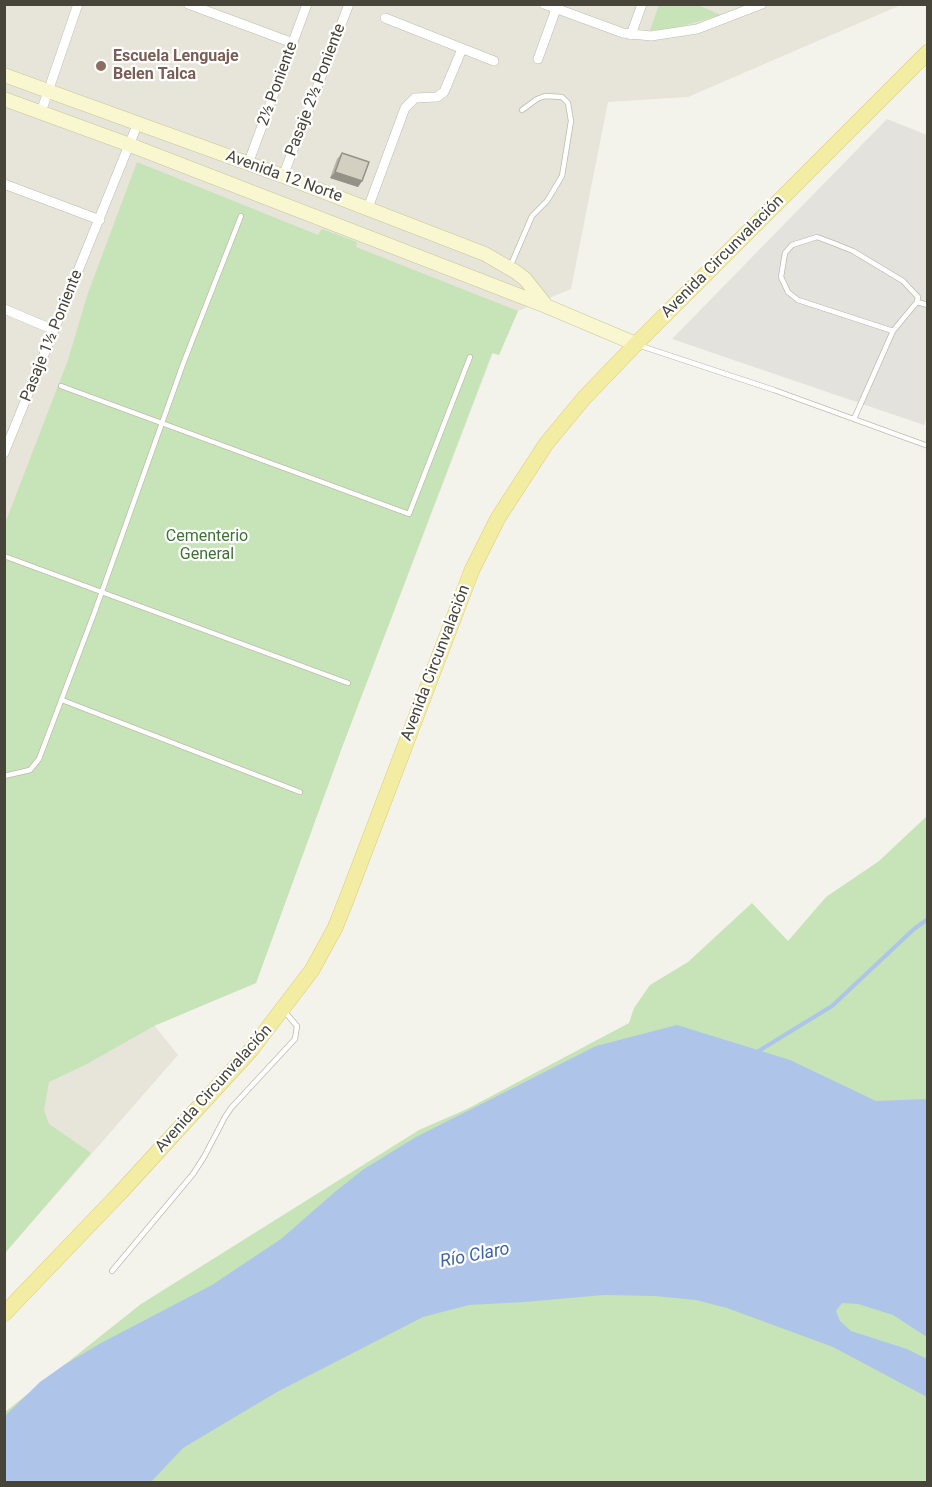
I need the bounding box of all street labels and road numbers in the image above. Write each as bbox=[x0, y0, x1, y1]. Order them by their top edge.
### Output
street label: Pasaje 2½ Poniente bbox=[282, 21, 350, 159]
street label: 2½ Poniente bbox=[254, 39, 302, 129]
street label: Avenida 12 Norte bbox=[223, 147, 345, 207]
street label: Avenida Circunvalación bbox=[658, 192, 788, 322]
street label: Pasaje 1½ Poniente bbox=[17, 267, 87, 405]
street label: Avenida Circunvalación bbox=[397, 582, 475, 744]
street label: Avenida Circunvalación bbox=[152, 1021, 276, 1157]

